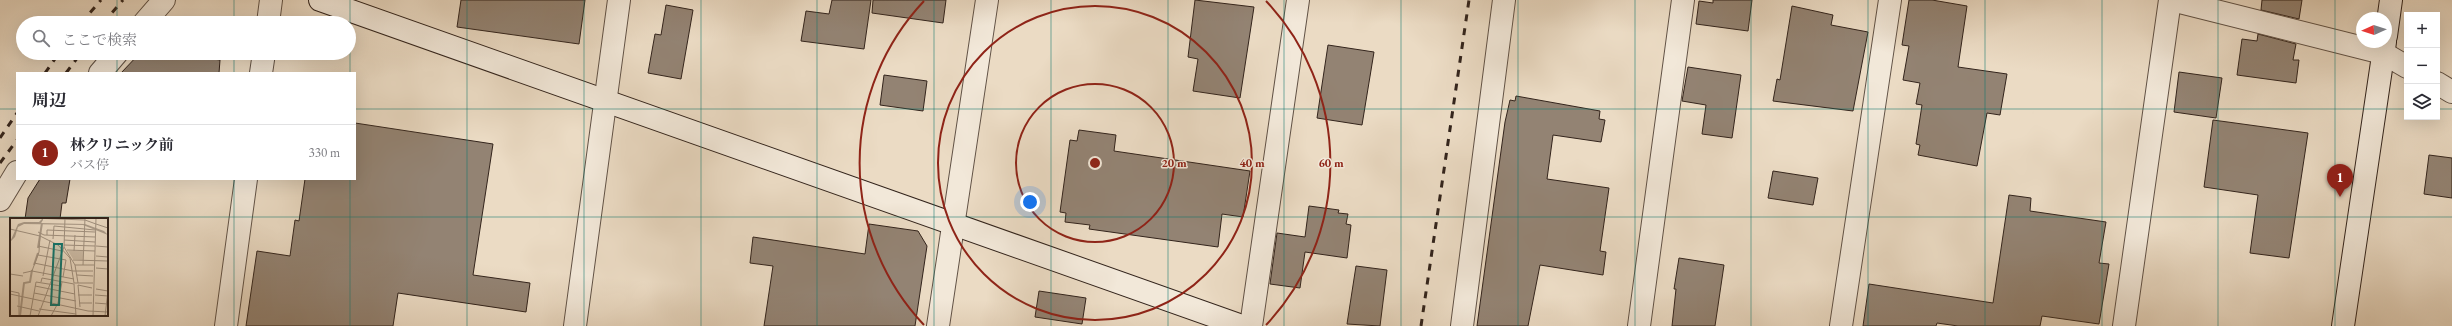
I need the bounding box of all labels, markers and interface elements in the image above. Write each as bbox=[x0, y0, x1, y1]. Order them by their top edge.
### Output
north arrow bbox=[2356, 12, 2392, 48]
map controls bbox=[2404, 12, 2440, 120]
button: + bbox=[2404, 12, 2440, 48]
search box bbox=[16, 16, 356, 60]
icon: search bbox=[30, 27, 52, 49]
text: ここで検索 bbox=[62, 30, 137, 49]
button: − bbox=[2404, 48, 2440, 84]
button: layers bbox=[2404, 84, 2440, 120]
text: 周辺 bbox=[32, 89, 66, 111]
text: 林クリニック前 bbox=[70, 135, 174, 154]
text: 1 bbox=[42, 144, 48, 161]
text: 330 m bbox=[309, 144, 340, 161]
text: 20 m bbox=[1161, 155, 1187, 171]
text: 40 m bbox=[1239, 155, 1265, 171]
text: 60 m bbox=[1318, 155, 1344, 171]
text: バス停 bbox=[70, 156, 109, 173]
centre of rings bbox=[1088, 156, 1102, 170]
pin: 1 bbox=[2327, 164, 2353, 197]
your location bbox=[1020, 192, 1040, 212]
inset map bbox=[10, 218, 108, 316]

